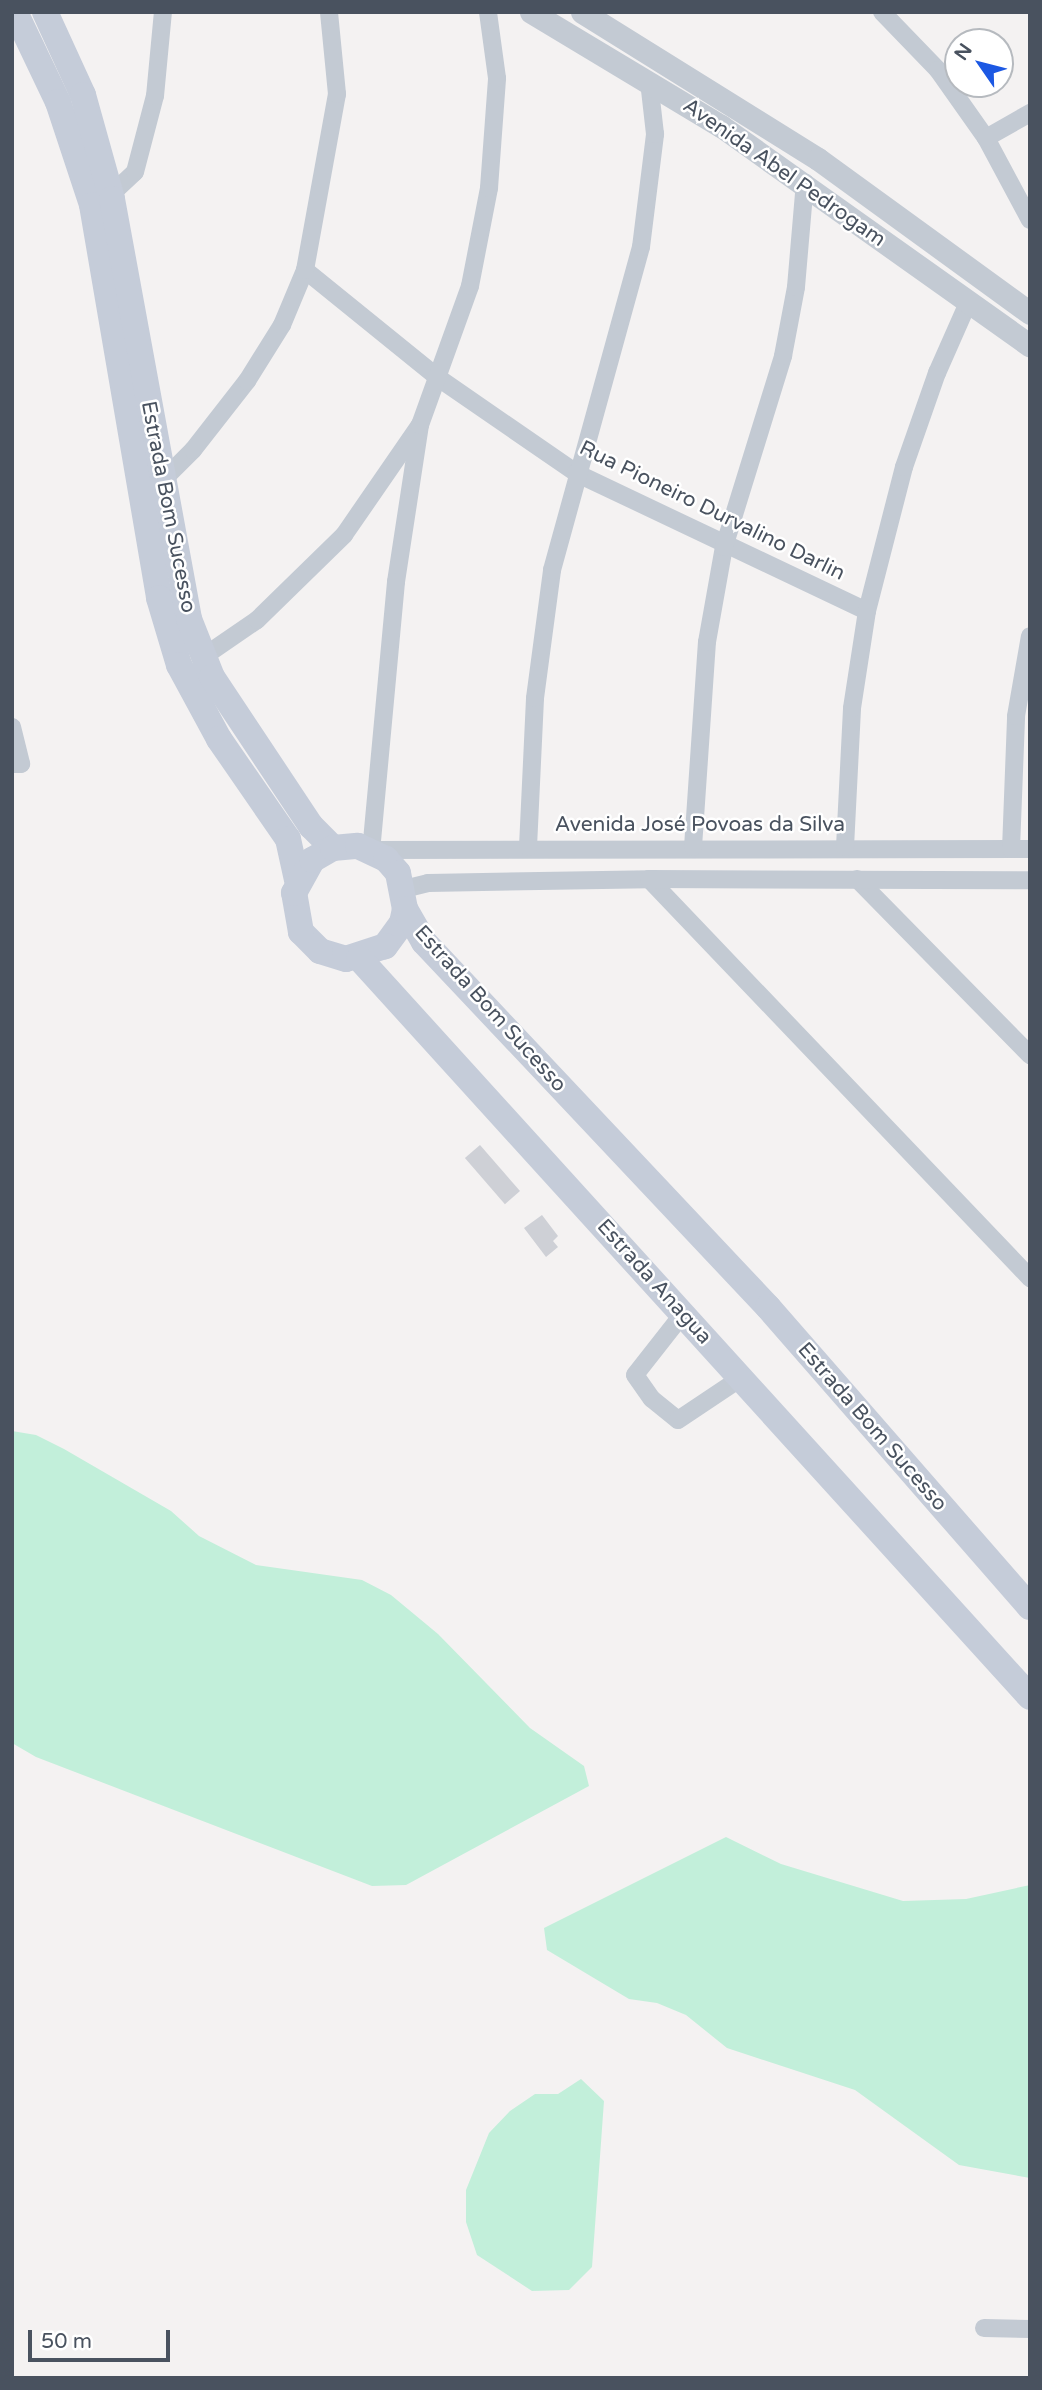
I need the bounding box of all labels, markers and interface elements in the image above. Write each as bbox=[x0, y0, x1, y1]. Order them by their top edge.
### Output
north arrow bbox=[944, 28, 1014, 98]
text: N bbox=[950, 40, 977, 65]
street label: Avenida Abel Pedrogam bbox=[678, 93, 890, 253]
street label: Estrada Bom Sucesso bbox=[135, 399, 201, 615]
street label: Rua Pioneiro Durvalino Darlin bbox=[575, 436, 849, 586]
street label: Avenida José Povoas da Silva bbox=[555, 812, 845, 838]
street label: Estrada Bom Sucesso bbox=[409, 921, 571, 1097]
street label: Estrada Anagua bbox=[591, 1214, 717, 1350]
street label: Estrada Bom Sucesso bbox=[792, 1338, 952, 1516]
scale bar bbox=[32, 2316, 173, 2360]
text: 50 m bbox=[41, 2329, 92, 2354]

